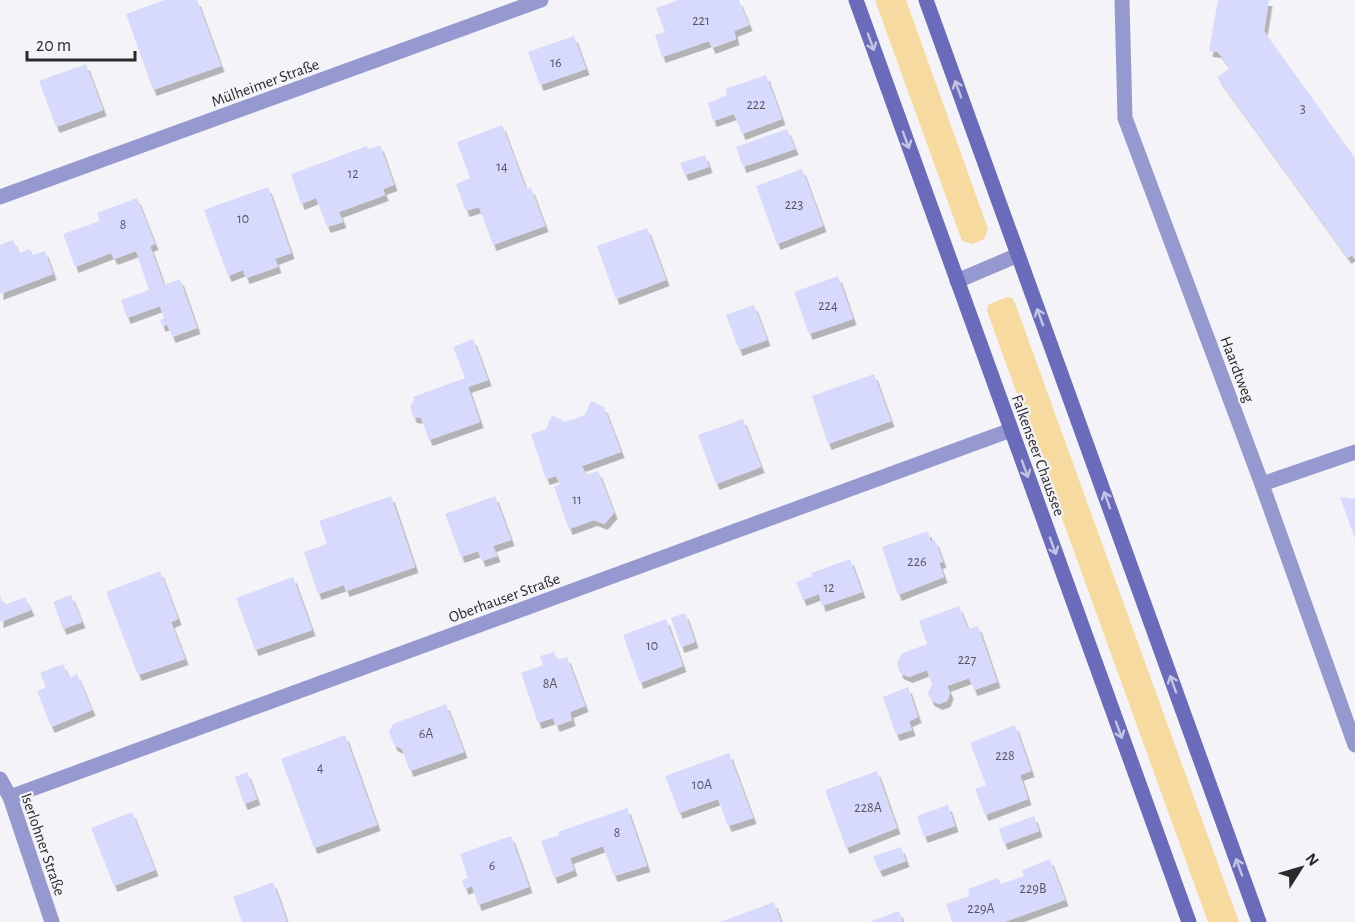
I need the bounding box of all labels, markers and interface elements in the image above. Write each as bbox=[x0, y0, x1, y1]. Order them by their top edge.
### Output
house number: 221 bbox=[692, 14, 710, 28]
scale bar bbox=[27, 24, 135, 62]
one-way arrow bbox=[867, 33, 878, 51]
text: 20 m bbox=[36, 37, 71, 55]
street label: Mülheimer Straße bbox=[209, 56, 321, 110]
house number: 16 bbox=[550, 56, 562, 70]
one-way arrow bbox=[952, 80, 963, 99]
house number: 222 bbox=[746, 98, 766, 112]
house number: 3 bbox=[1300, 102, 1306, 116]
one-way arrow bbox=[902, 130, 913, 149]
house number: 14 bbox=[496, 160, 508, 174]
house number: 12 bbox=[347, 167, 359, 181]
house number: 223 bbox=[785, 198, 803, 212]
house number: 10 bbox=[237, 212, 249, 226]
house number: 8 bbox=[120, 218, 126, 232]
house number: 224 bbox=[818, 299, 838, 313]
one-way arrow bbox=[1034, 308, 1045, 327]
street label: Haardtweg bbox=[1217, 334, 1257, 405]
street label: Falkenseer Chaussee bbox=[1009, 393, 1067, 518]
one-way arrow bbox=[1020, 459, 1031, 477]
one-way arrow bbox=[1100, 491, 1111, 510]
house number: 11 bbox=[572, 493, 582, 507]
one-way arrow bbox=[1048, 536, 1059, 555]
house number: 226 bbox=[907, 555, 927, 569]
street label: Oberhauser Straße bbox=[447, 570, 562, 626]
house number: 12 bbox=[823, 581, 835, 595]
house number: 10 bbox=[646, 639, 658, 653]
house number: 227 bbox=[958, 653, 976, 667]
one-way arrow bbox=[1166, 675, 1177, 693]
house number: 8A bbox=[543, 677, 557, 691]
one-way arrow bbox=[1115, 720, 1126, 738]
house number: 6A bbox=[419, 727, 433, 741]
house number: 228 bbox=[995, 749, 1015, 763]
house number: 4 bbox=[317, 761, 324, 775]
house number: 10A bbox=[692, 778, 712, 792]
street label: Iserlohner Straße bbox=[18, 791, 68, 898]
house number: 228A bbox=[854, 801, 882, 815]
house number: 8 bbox=[614, 826, 620, 840]
north arrow bbox=[1271, 838, 1331, 898]
text: N bbox=[1302, 850, 1322, 869]
one-way arrow bbox=[1233, 858, 1244, 877]
house number: 6 bbox=[489, 859, 495, 873]
house number: 229B bbox=[1020, 882, 1046, 896]
house number: 229A bbox=[967, 902, 995, 916]

